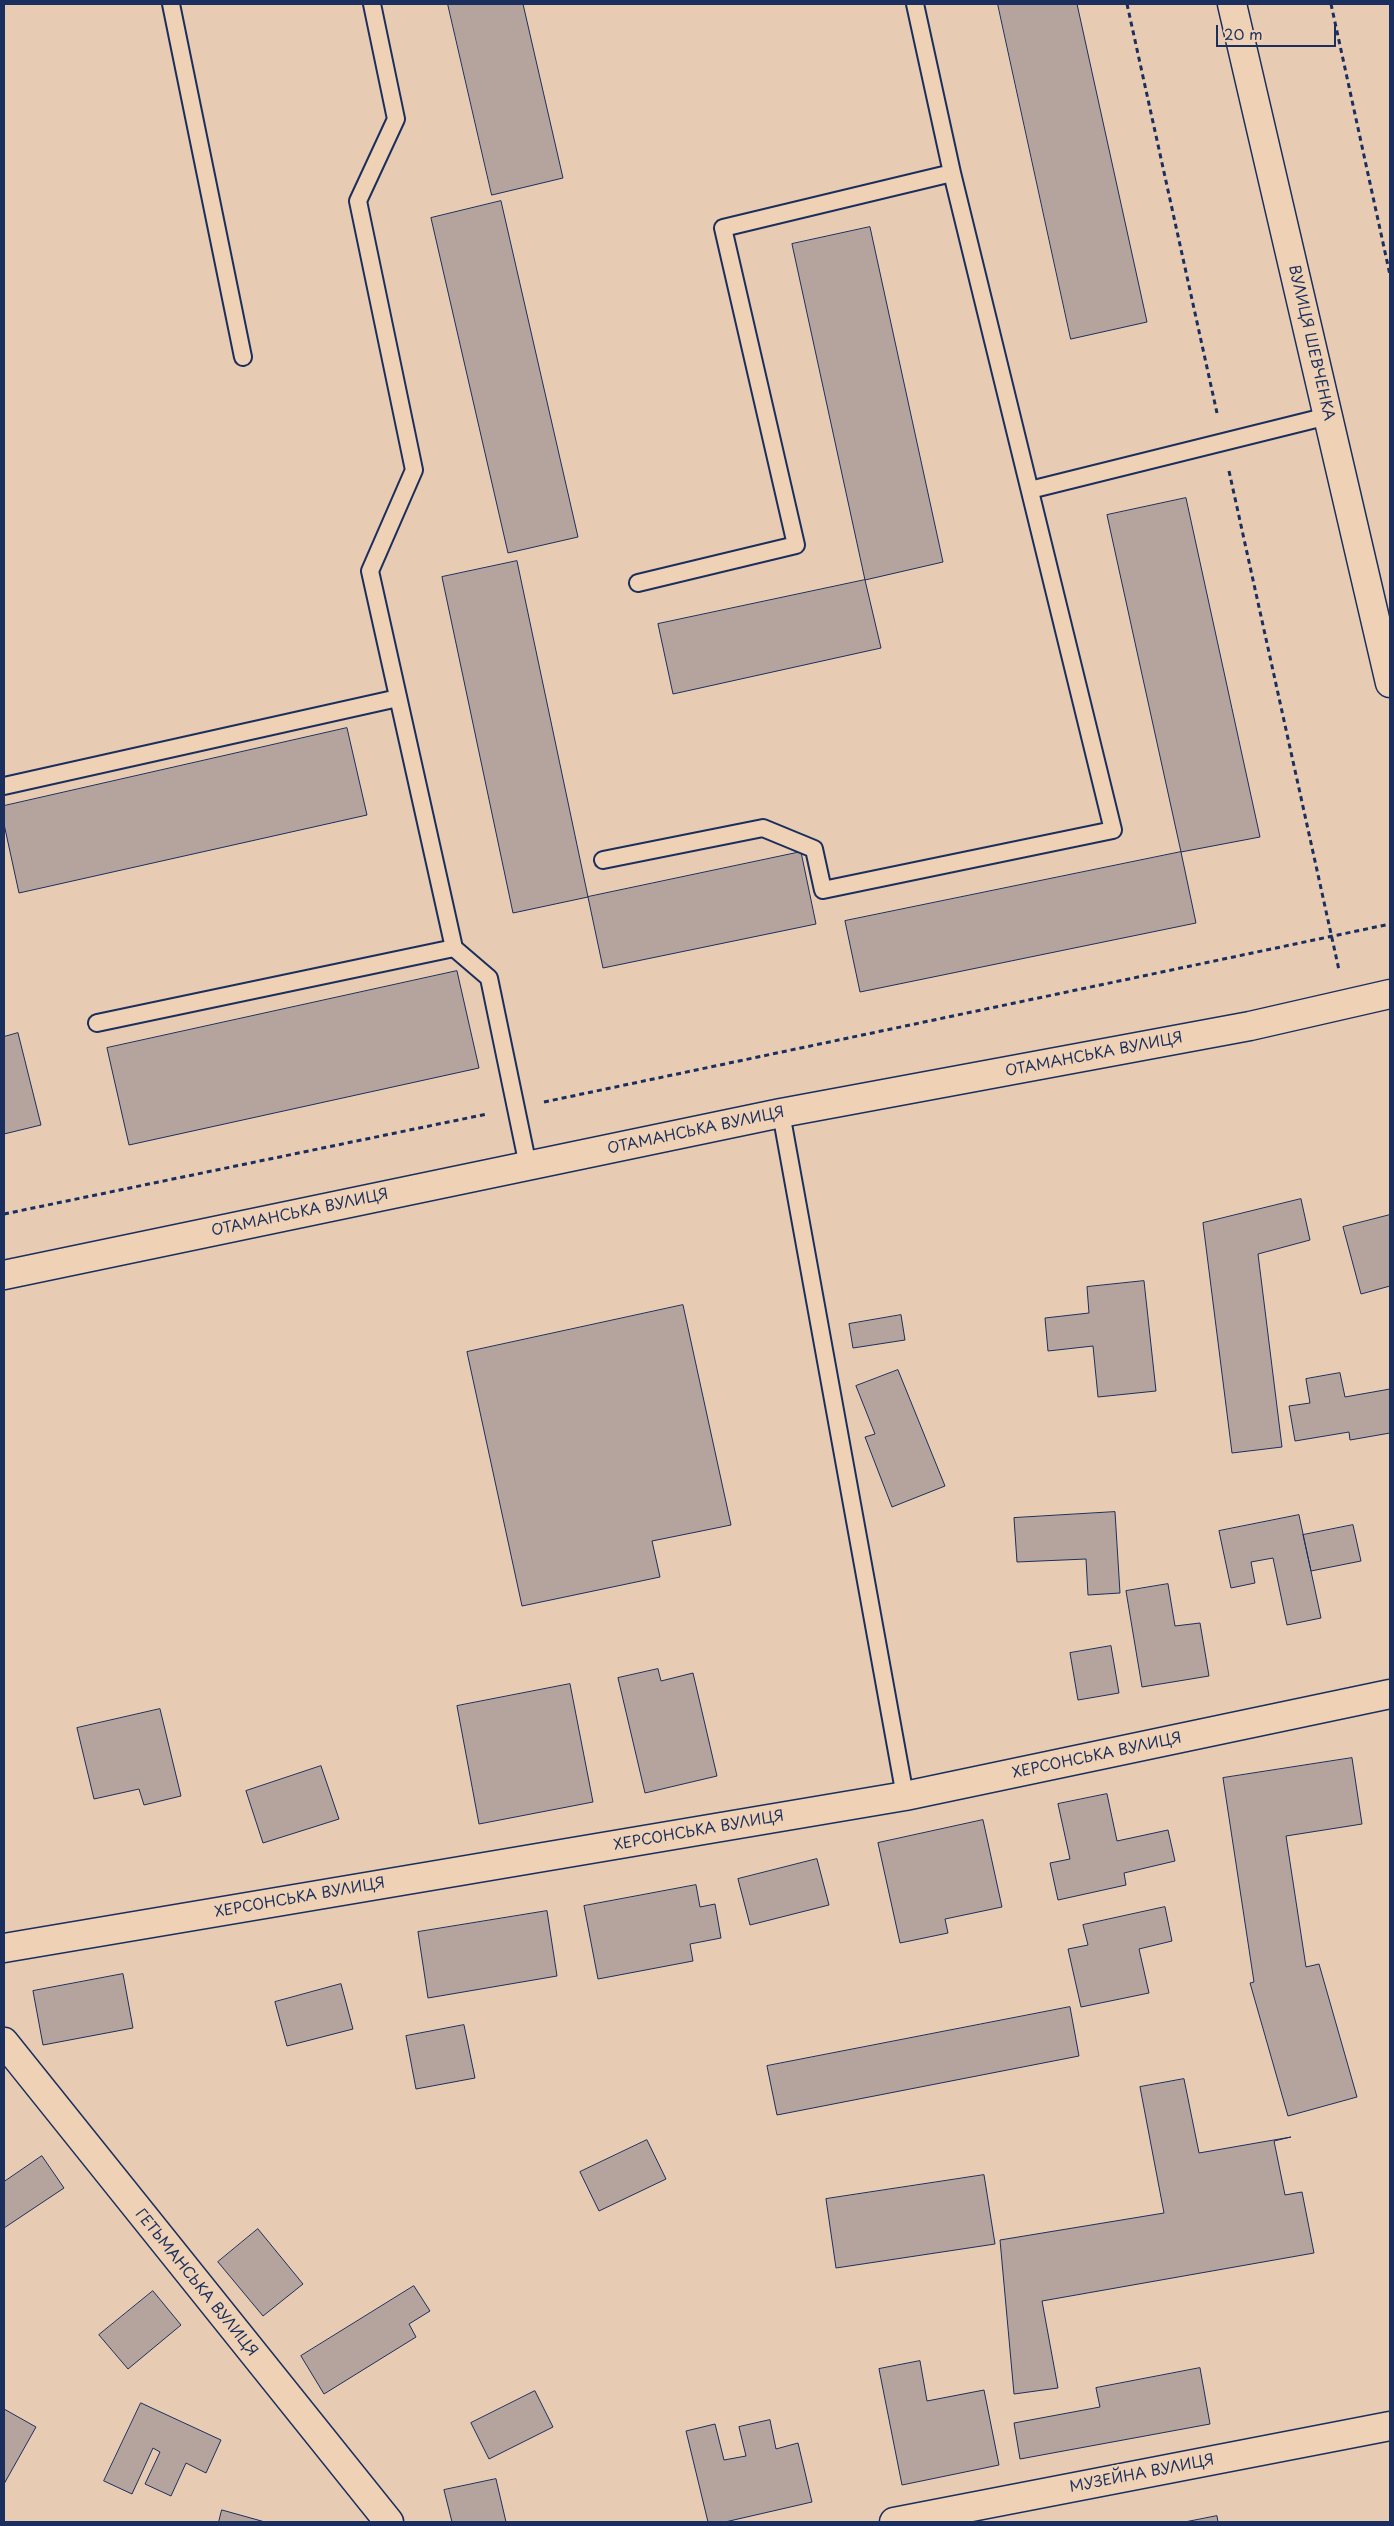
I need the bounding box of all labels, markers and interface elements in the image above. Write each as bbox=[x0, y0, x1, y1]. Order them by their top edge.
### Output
scale bar bbox=[1219, 15, 1339, 47]
text: 20 m bbox=[1224, 22, 1263, 45]
street label: ВУЛИЦЯ ШЕВЧЕНКА bbox=[1284, 263, 1338, 423]
street label: ОТАМАНСЬКА ВУЛИЦЯ bbox=[1004, 1029, 1184, 1081]
street label: ОТАМАНСЬКА ВУЛИЦЯ bbox=[606, 1103, 786, 1159]
street label: ОТАМАНСЬКА ВУЛИЦЯ bbox=[210, 1185, 390, 1241]
street label: ХЕРСОНСЬКА ВУЛИЦЯ bbox=[1011, 1729, 1183, 1783]
street label: ХЕРСОНСЬКА ВУЛИЦЯ bbox=[613, 1807, 785, 1855]
street label: ХЕРСОНСЬКА ВУЛИЦЯ bbox=[214, 1874, 386, 1922]
street label: ГЕТЬМАНСЬКА ВУЛИЦЯ bbox=[131, 2206, 261, 2360]
street label: МУЗЕЙНА ВУЛИЦЯ bbox=[1068, 2451, 1216, 2497]

